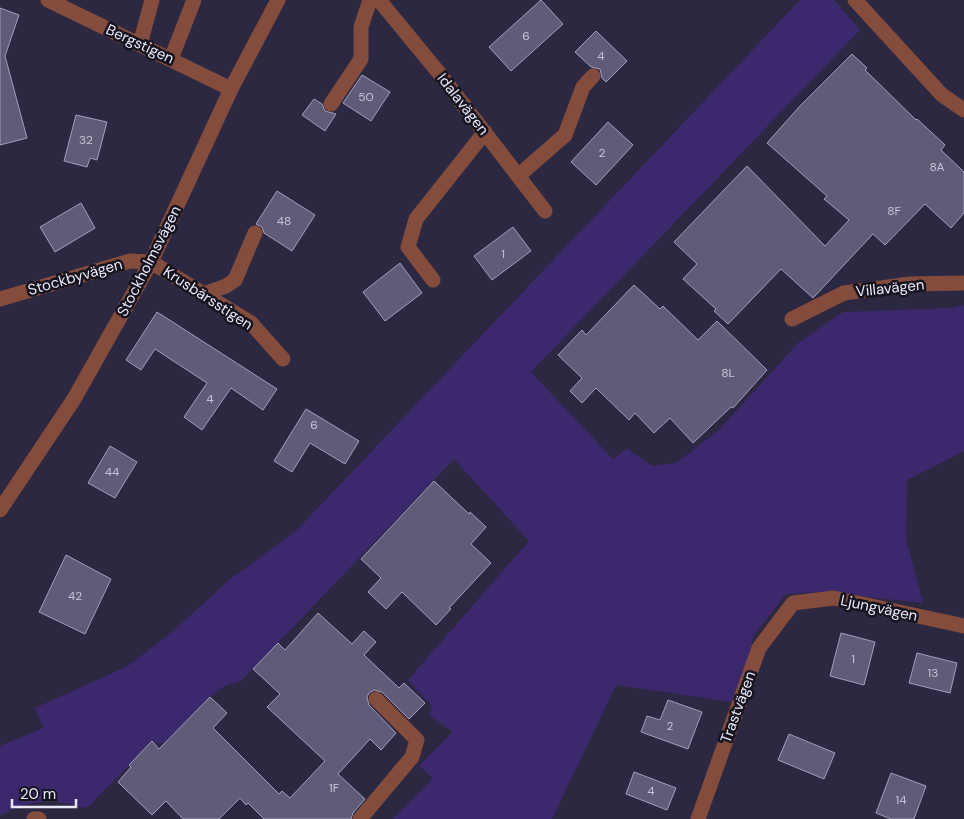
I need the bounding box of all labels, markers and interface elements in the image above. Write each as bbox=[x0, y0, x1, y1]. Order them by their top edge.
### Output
street label: Bergstigen bbox=[103, 19, 177, 69]
house number: 6 bbox=[522, 28, 530, 44]
house number: 4 bbox=[597, 48, 605, 64]
street label: Idalavägen bbox=[433, 69, 493, 139]
house number: 50 bbox=[358, 89, 374, 105]
house number: 32 bbox=[79, 132, 93, 148]
house number: 2 bbox=[599, 145, 606, 161]
house number: 8A bbox=[930, 159, 944, 175]
street label: Stockholmsvägen bbox=[112, 202, 186, 320]
house number: 8F bbox=[887, 203, 901, 219]
house number: 48 bbox=[277, 213, 291, 229]
house number: 1 bbox=[501, 246, 505, 262]
street label: Stockbyvägen bbox=[25, 254, 125, 300]
street label: Krusbärsstigen bbox=[159, 262, 257, 334]
street label: Villavägen bbox=[855, 274, 925, 302]
house number: 8L bbox=[721, 365, 735, 381]
house number: 4 bbox=[206, 391, 214, 407]
house number: 6 bbox=[310, 417, 318, 433]
house number: 44 bbox=[105, 464, 119, 480]
house number: 42 bbox=[68, 588, 82, 604]
street label: Ljungvägen bbox=[839, 590, 919, 626]
house number: 1 bbox=[851, 651, 855, 667]
house number: 13 bbox=[928, 665, 938, 681]
street label: Trastvägen bbox=[716, 668, 760, 746]
house number: 2 bbox=[667, 718, 674, 734]
scale bar bbox=[12, 776, 76, 808]
house number: 1F bbox=[329, 780, 340, 796]
house number: 4 bbox=[647, 783, 655, 799]
text: 20 m bbox=[20, 784, 56, 804]
house number: 14 bbox=[895, 792, 907, 808]

